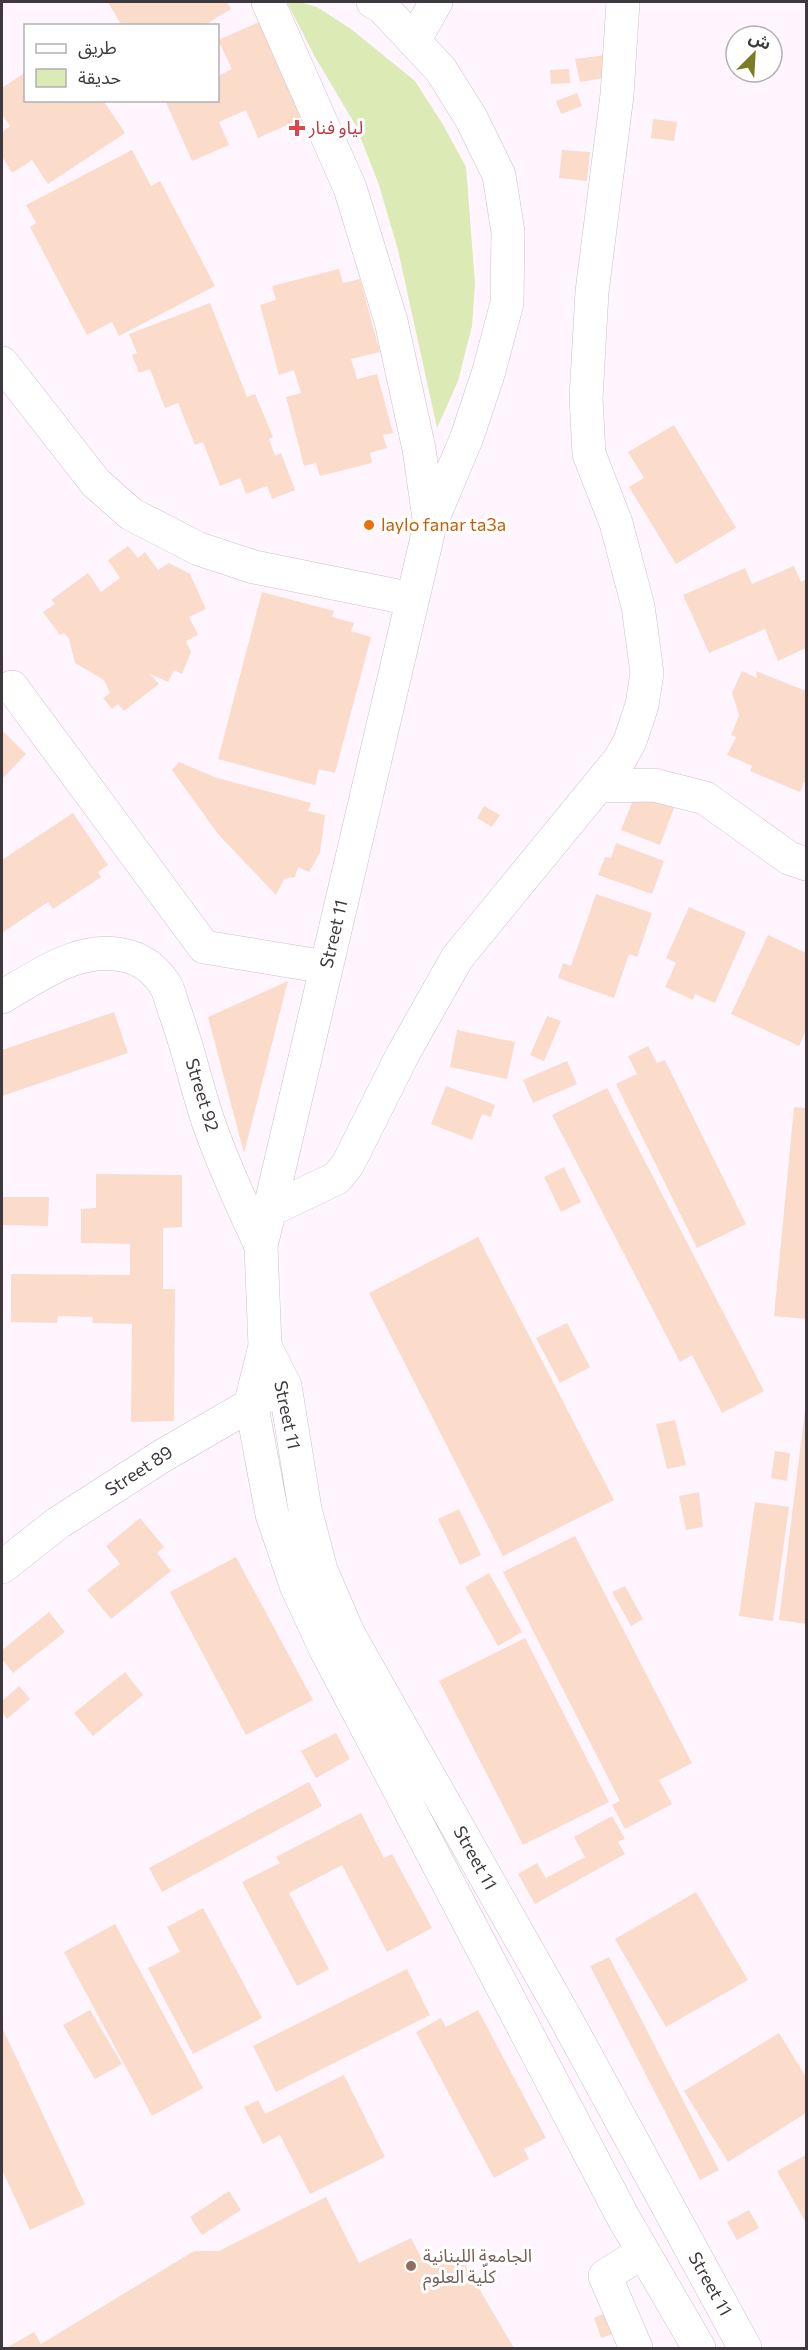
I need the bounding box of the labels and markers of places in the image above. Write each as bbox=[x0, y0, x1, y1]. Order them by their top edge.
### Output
place label: لياو فنار bbox=[308, 116, 363, 139]
marker: لياو فنار bbox=[290, 121, 304, 135]
place label: laylo fanar ta3a bbox=[381, 513, 506, 535]
marker: laylo fanar ta3a bbox=[362, 518, 376, 532]
place label: الجامعة اللبنانية كلّية العلوم bbox=[423, 2244, 532, 2291]
marker: الجامعة اللبنانية كلّية العلوم bbox=[404, 2259, 418, 2273]

